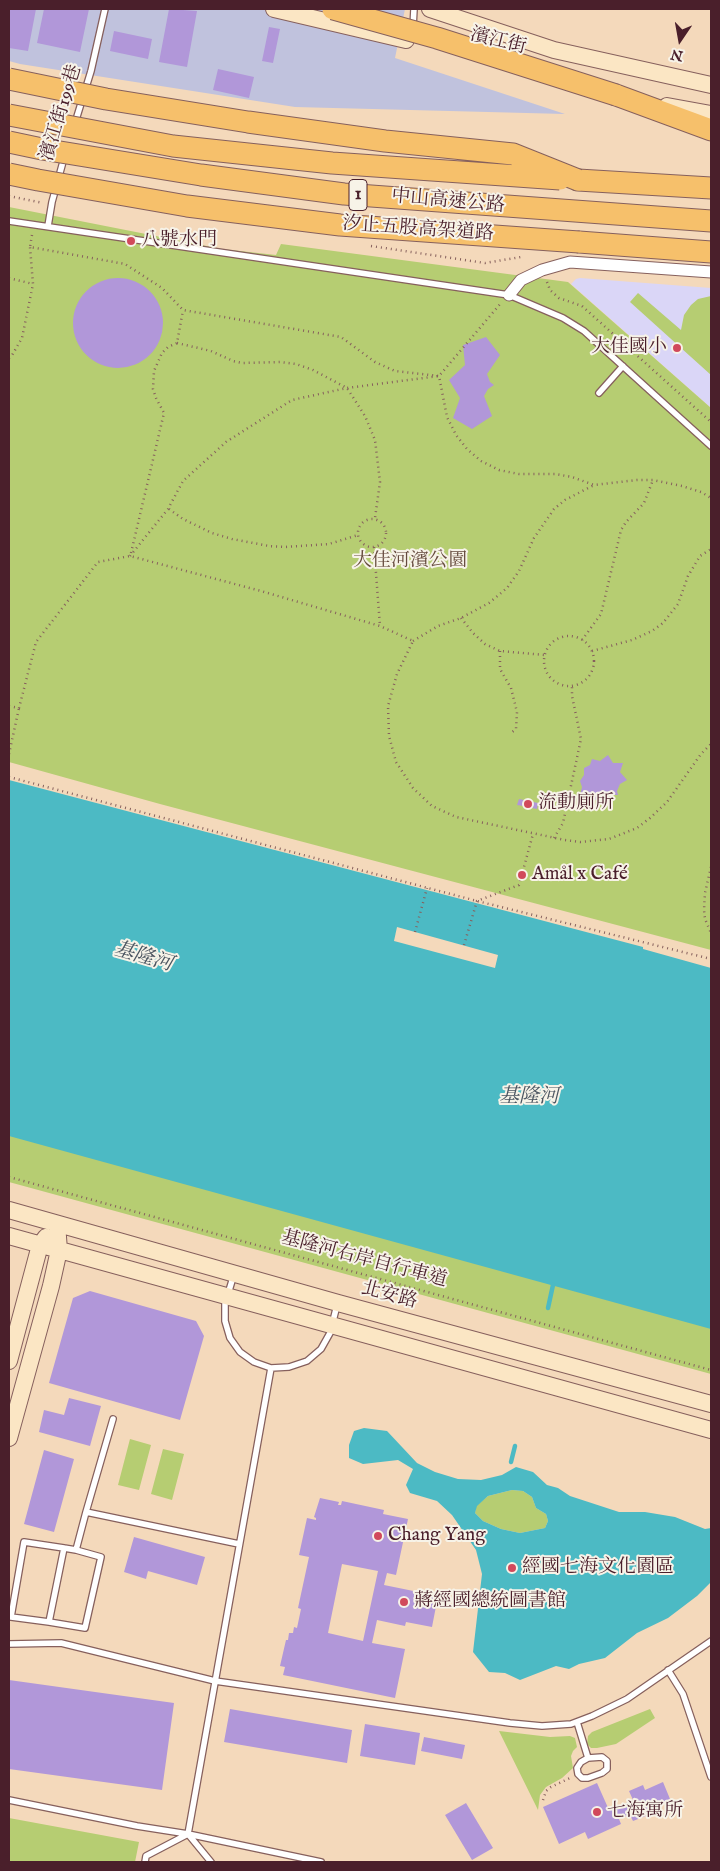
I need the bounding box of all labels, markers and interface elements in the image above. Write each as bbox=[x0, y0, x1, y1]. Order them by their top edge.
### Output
north arrow bbox=[655, 15, 705, 65]
street label: 濱江街 bbox=[468, 24, 528, 60]
text: N bbox=[669, 45, 685, 65]
street label: 濱江街199巷 bbox=[37, 62, 87, 164]
road number: 1 bbox=[349, 180, 367, 210]
street label: 中山高速公路 bbox=[390, 186, 506, 218]
street label: 汐止五股高架道路 bbox=[341, 213, 495, 247]
place label: 八號水門 bbox=[141, 230, 217, 252]
marker: 八號水門 bbox=[125, 235, 137, 247]
place label: 大佳國小 bbox=[591, 337, 667, 359]
marker: 大佳國小 bbox=[671, 342, 683, 354]
park label: 大佳河濱公園 bbox=[353, 551, 467, 573]
place label: 流動廁所 bbox=[538, 793, 614, 815]
marker: 流動廁所 bbox=[522, 798, 534, 810]
place label: Amål x Café bbox=[532, 864, 628, 886]
marker: Amål x Café bbox=[516, 869, 528, 881]
water label: 基隆河 bbox=[111, 938, 175, 978]
water label: 基隆河 bbox=[499, 1086, 559, 1110]
street label: 基隆河右岸自行車道 bbox=[278, 1227, 450, 1293]
street label: 北安路 bbox=[359, 1278, 419, 1314]
place label: Chang Yang bbox=[388, 1525, 486, 1547]
marker: Chang Yang bbox=[372, 1530, 384, 1542]
place label: 經國七海文化園區 bbox=[522, 1557, 674, 1579]
marker: 經國七海文化園區 bbox=[506, 1562, 518, 1574]
place label: 蔣經國總統圖書館 bbox=[414, 1591, 566, 1613]
marker: 蔣經國總統圖書館 bbox=[398, 1596, 410, 1608]
place label: 七海寓所 bbox=[607, 1801, 683, 1823]
marker: 七海寓所 bbox=[591, 1806, 603, 1818]

